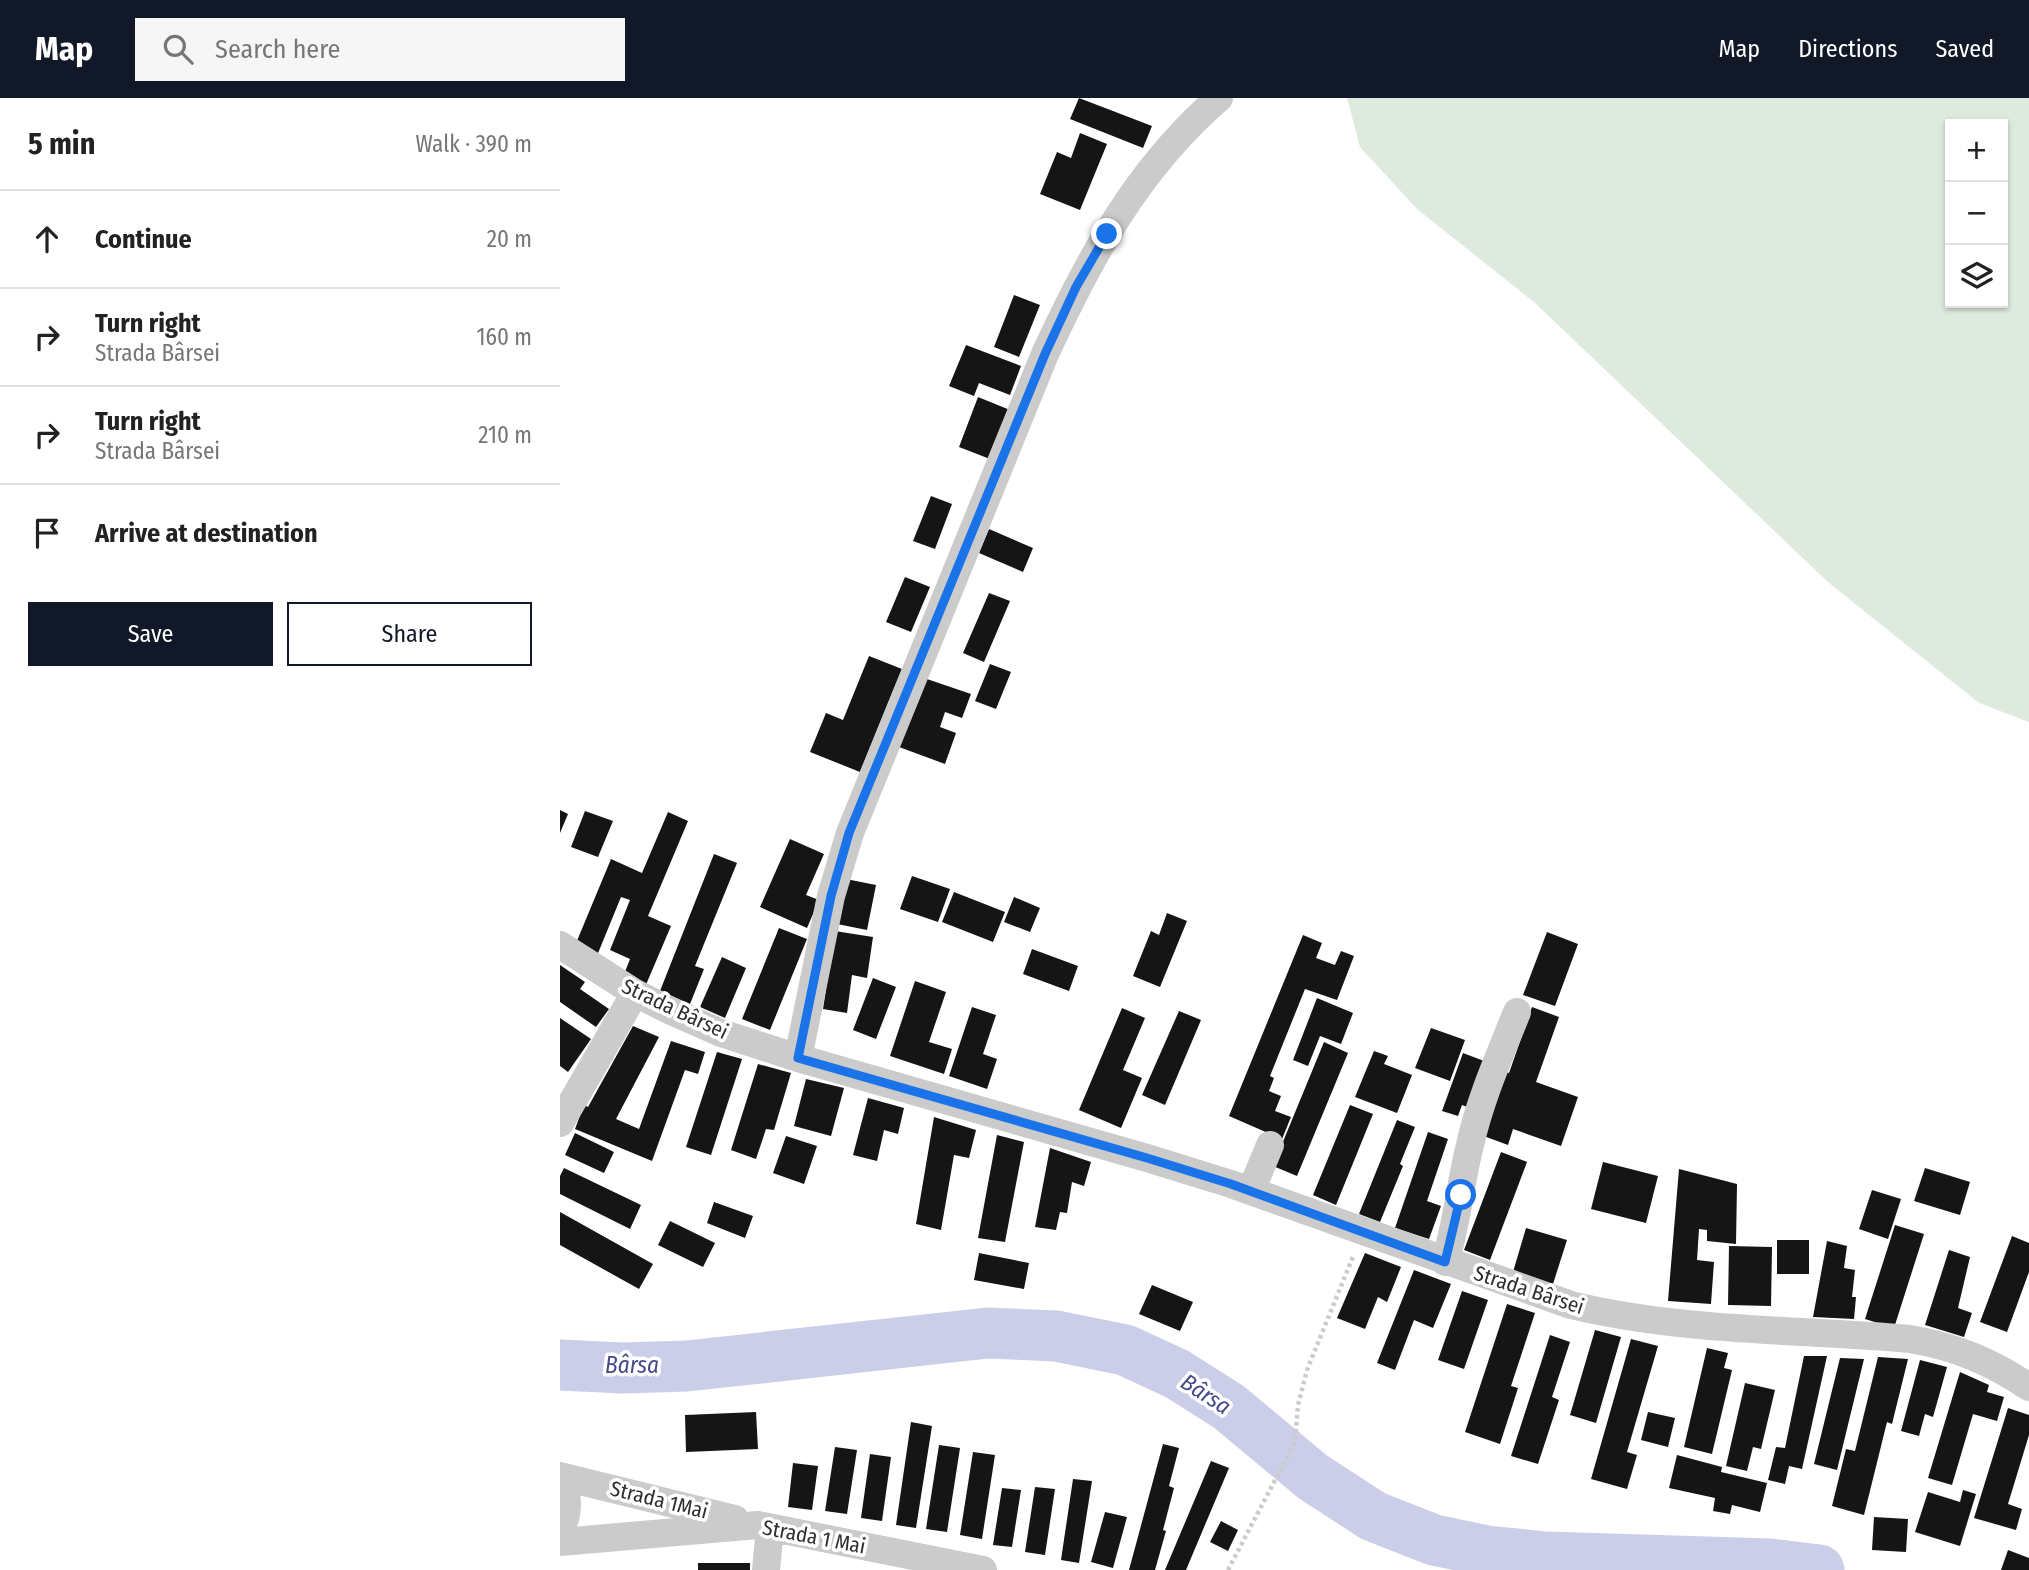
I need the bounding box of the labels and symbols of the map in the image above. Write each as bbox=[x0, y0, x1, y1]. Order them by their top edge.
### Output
route end bbox=[1091, 218, 1122, 249]
street label: Strada Bârsei bbox=[618, 973, 732, 1045]
route start bbox=[1445, 1179, 1476, 1210]
street label: Strada Bârsei bbox=[1471, 1260, 1587, 1320]
water label: Bârsa bbox=[605, 1351, 659, 1379]
water label: Bârsa bbox=[1176, 1368, 1236, 1420]
street label: Strada 1Mai bbox=[608, 1475, 710, 1525]
street label: Strada 1 Mai bbox=[760, 1514, 868, 1560]

